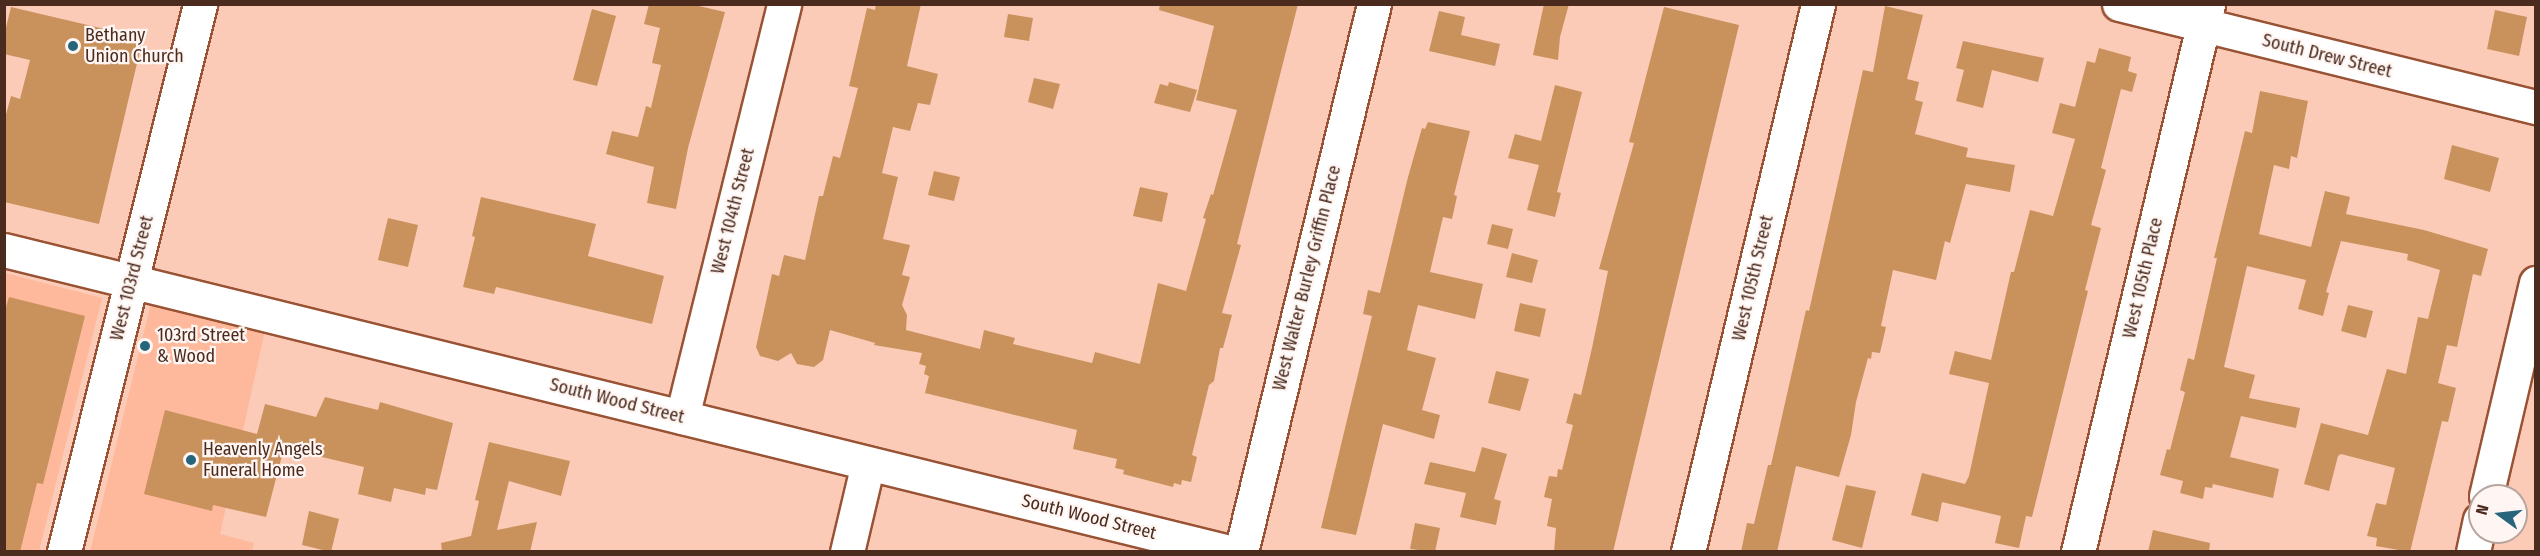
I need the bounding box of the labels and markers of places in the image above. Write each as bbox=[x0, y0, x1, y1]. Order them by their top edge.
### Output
place label: Bethany Union Church bbox=[85, 25, 184, 68]
marker: Bethany Union Church bbox=[66, 39, 80, 53]
place label: 103rd Street & Wood bbox=[157, 325, 245, 368]
marker: 103rd Street & Wood bbox=[138, 339, 152, 353]
place label: Heavenly Angels Funeral Home bbox=[203, 439, 323, 482]
marker: Heavenly Angels Funeral Home bbox=[184, 453, 198, 467]

